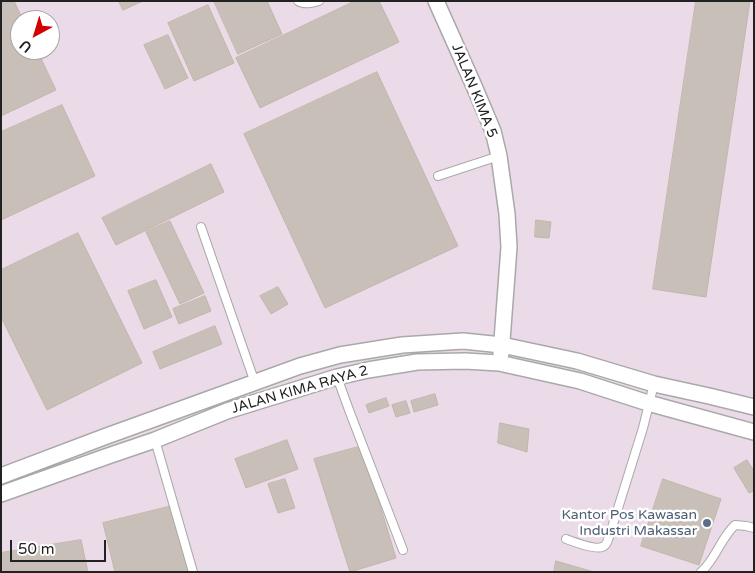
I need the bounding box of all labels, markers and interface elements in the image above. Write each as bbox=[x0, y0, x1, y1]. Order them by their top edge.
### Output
north arrow bbox=[10, 10, 60, 60]
text: U bbox=[16, 36, 35, 56]
street label: JALAN KIMA 5 bbox=[448, 42, 500, 140]
street label: JALAN KIMA RAYA 2 bbox=[230, 362, 370, 418]
place label: Kantor Pos Kawasan Industri Makassar bbox=[561, 507, 697, 540]
marker: Kantor Pos Kawasan Industri Makassar bbox=[701, 517, 713, 529]
scale bar bbox=[12, 530, 109, 562]
text: 50 m bbox=[18, 540, 55, 558]

